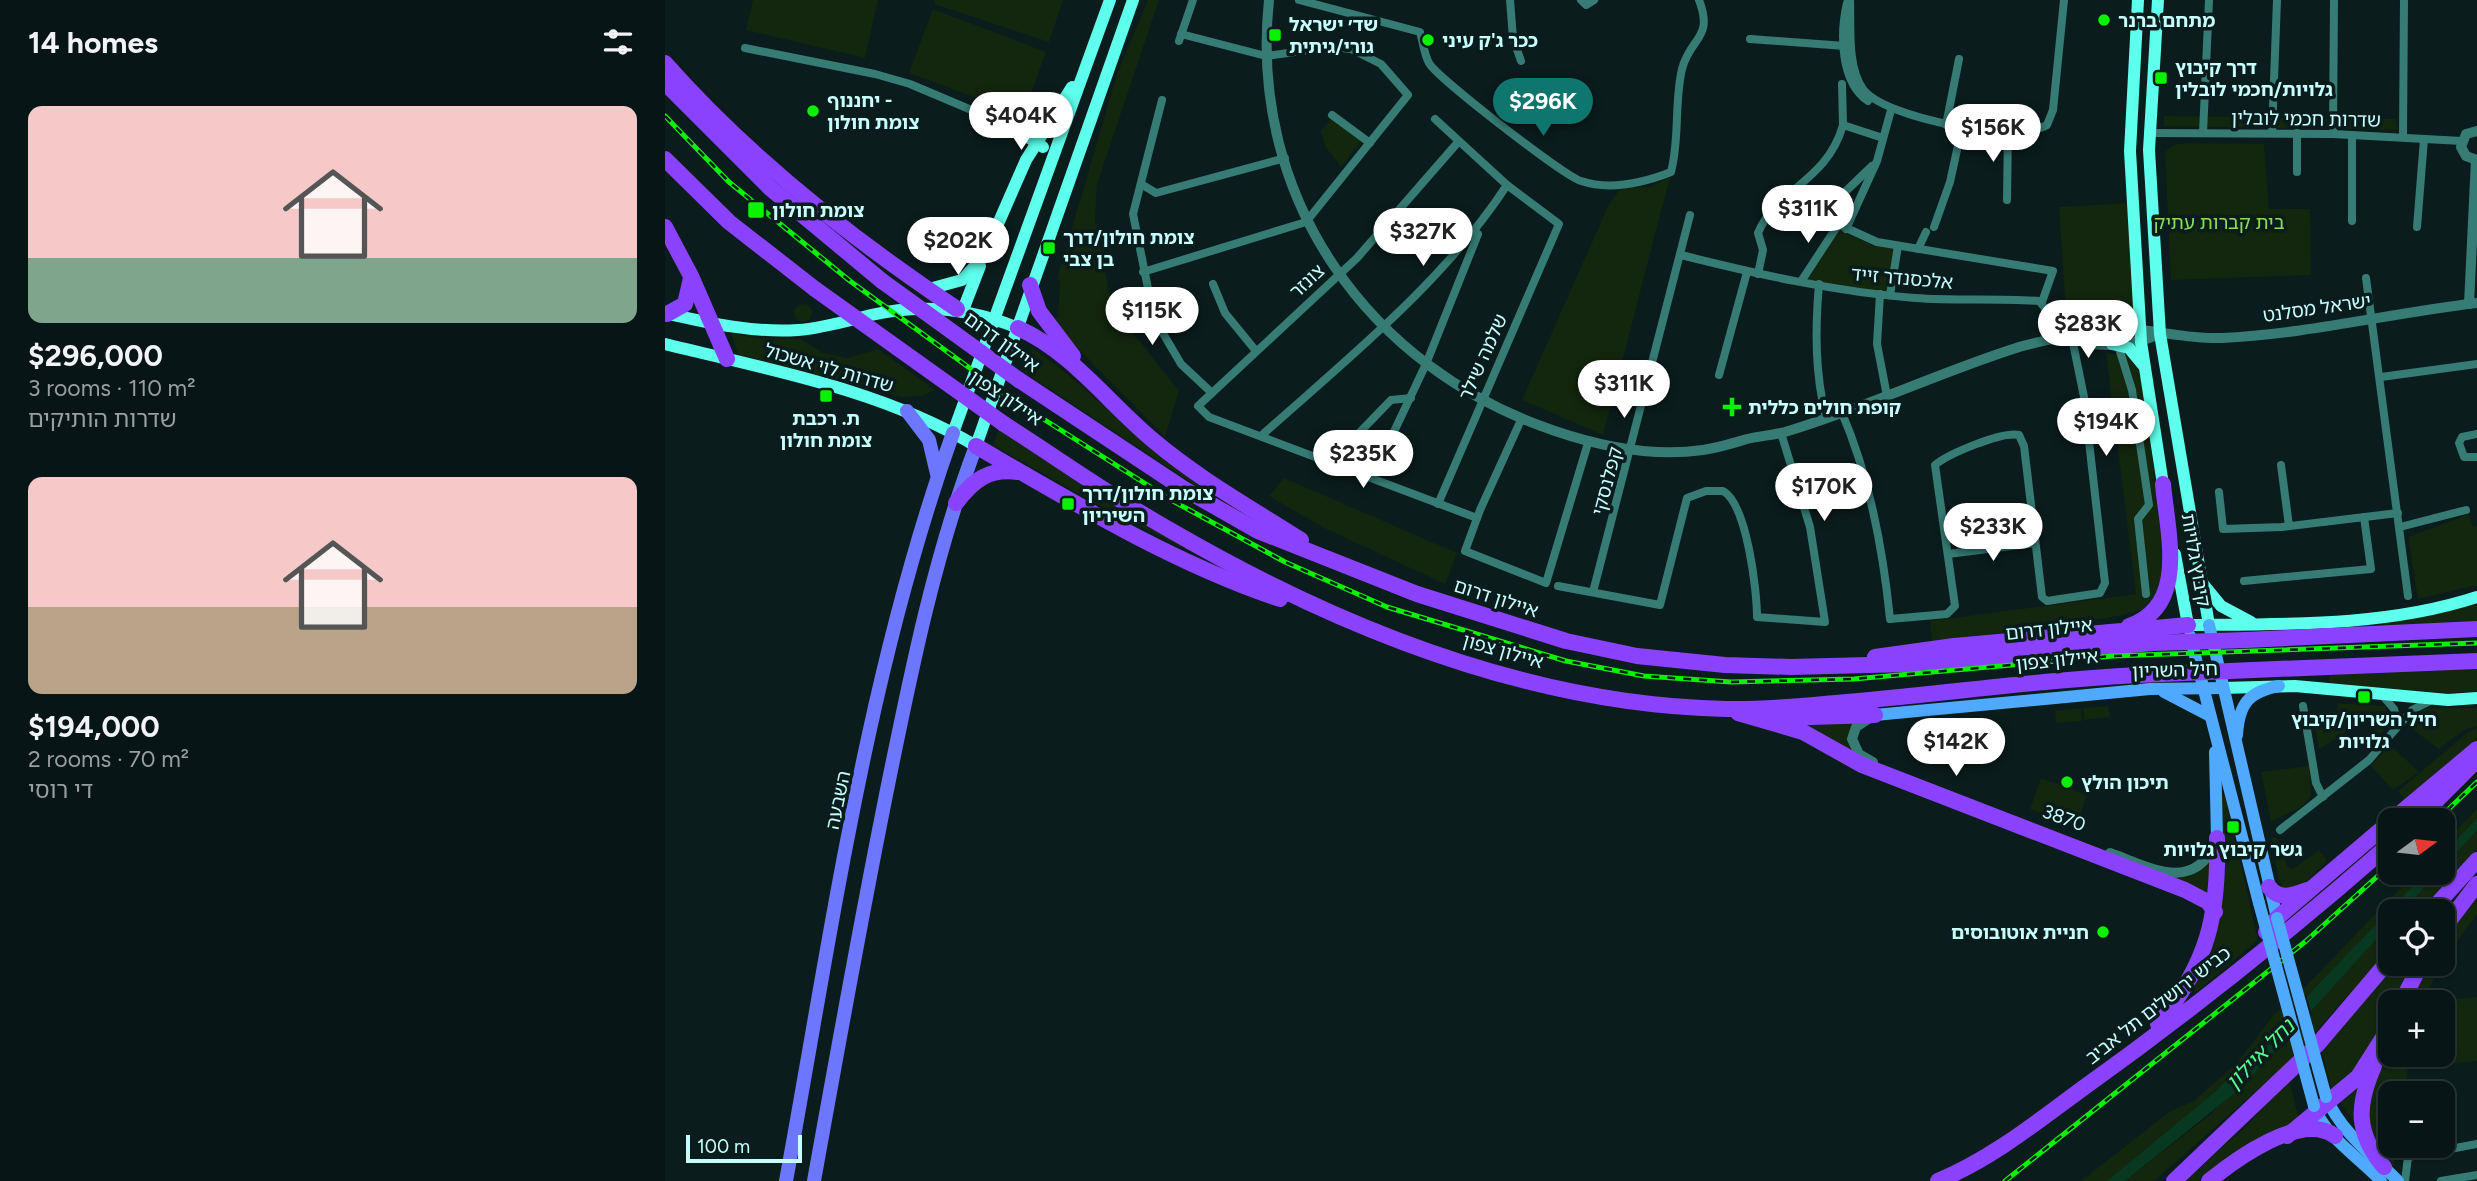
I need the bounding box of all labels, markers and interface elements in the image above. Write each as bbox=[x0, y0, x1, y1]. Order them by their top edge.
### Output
place label: מתחם ברנר bbox=[2118, 9, 2215, 32]
marker: מתחם ברנר bbox=[2096, 12, 2112, 28]
place label: שד׳ ישראל גורי/גיתית bbox=[1289, 13, 1378, 58]
icon: filters bbox=[599, 23, 637, 61]
text: 14 homes bbox=[28, 24, 158, 61]
marker: שד׳ ישראל גורי/גיתית bbox=[1267, 27, 1283, 43]
place label: ככר ג'ק עיני bbox=[1442, 29, 1538, 52]
marker: ככר ג'ק עיני bbox=[1420, 32, 1436, 48]
place label: דרך קיבוץ גלויות/חכמי לובלין bbox=[2175, 56, 2333, 101]
marker: דרך קיבוץ גלויות/חכמי לובלין bbox=[2153, 70, 2169, 86]
pin: $296K bbox=[1494, 78, 1592, 138]
text: $296K bbox=[1509, 87, 1577, 115]
place label: יחננוף - צומת חולון bbox=[827, 89, 919, 134]
pin: $404K bbox=[972, 92, 1070, 152]
text: $404K bbox=[985, 101, 1057, 129]
marker: יחננוף - צומת חולון bbox=[805, 103, 821, 119]
pin: $156K bbox=[1944, 104, 2042, 164]
street label: שדרות חכמי לובלין bbox=[2231, 106, 2381, 132]
text: $156K bbox=[1961, 113, 2025, 141]
icon: home bbox=[270, 151, 396, 277]
pin: $311K bbox=[1759, 186, 1857, 245]
text: $311K bbox=[1778, 194, 1838, 222]
place label: צומת חולון bbox=[772, 199, 864, 222]
marker: צומת חולון bbox=[746, 200, 766, 220]
pin: $327K bbox=[1374, 208, 1472, 268]
park label: בית קברות עתיק bbox=[2153, 211, 2285, 234]
text: $327K bbox=[1390, 217, 1456, 245]
pin: $202K bbox=[909, 218, 1007, 277]
text: $202K bbox=[923, 226, 993, 254]
place label: צומת חולון/דרך בן צבי bbox=[1063, 226, 1194, 271]
marker: צומת חולון/דרך בן צבי bbox=[1041, 240, 1057, 256]
street label: צונזר bbox=[1285, 259, 1329, 303]
street label: אלכסנדר זייד bbox=[1850, 262, 1954, 294]
pin: $115K bbox=[1103, 288, 1201, 347]
street label: ישראל מסלנט bbox=[2261, 289, 2373, 327]
text: $115K bbox=[1122, 296, 1182, 324]
pin: $283K bbox=[2039, 300, 2137, 360]
street label: איילון דרום bbox=[960, 307, 1044, 377]
text: $283K bbox=[2054, 309, 2122, 337]
street label: שלמה שילר bbox=[1454, 310, 1512, 404]
text: $296,000 bbox=[28, 337, 163, 374]
street label: שדרות לוי אשכול bbox=[762, 339, 896, 397]
pin: $311K bbox=[1575, 360, 1673, 420]
street label: איילון צפון bbox=[965, 365, 1047, 431]
text: $311K bbox=[1594, 369, 1654, 397]
text: 3 rooms · 110 m² bbox=[28, 374, 195, 402]
marker: ת. רכבת צומת חולון bbox=[818, 388, 834, 404]
place label: קופת חולים כללית bbox=[1748, 396, 1901, 419]
marker: קופת חולים כללית bbox=[1722, 397, 1742, 417]
pin: $194K bbox=[2057, 398, 2155, 458]
text: שדרות הותיקים bbox=[28, 405, 177, 433]
place label: ת. רכבת צומת חולון bbox=[780, 407, 872, 452]
text: $194K bbox=[2073, 407, 2139, 435]
pin: $235K bbox=[1314, 430, 1412, 490]
text: $235K bbox=[1329, 439, 1397, 467]
street label: קפלנסקי bbox=[1587, 444, 1627, 518]
pin: $170K bbox=[1775, 463, 1873, 523]
text: $170K bbox=[1791, 472, 1857, 500]
place label: צומת חולון/דרך השיריון bbox=[1082, 482, 1213, 527]
marker: צומת חולון/דרך השיריון bbox=[1060, 496, 1076, 512]
pin: $233K bbox=[1944, 504, 2042, 563]
text: $233K bbox=[1960, 512, 2026, 540]
street label: קיבוץ גלויות bbox=[2176, 512, 2216, 609]
icon: home bbox=[270, 522, 396, 648]
street label: איילון דרום bbox=[1451, 574, 1541, 622]
street label: איילון דרום bbox=[2004, 613, 2094, 645]
street label: איילון צפון bbox=[1460, 629, 1546, 673]
street label: איילון צפון bbox=[2015, 644, 2099, 676]
street label: חיל השריון bbox=[2132, 657, 2218, 683]
marker: חיל השריון/קיבוץ גלויות bbox=[2356, 689, 2372, 705]
text: $194,000 bbox=[28, 708, 160, 745]
place label: חיל השריון/קיבוץ גלויות bbox=[2291, 708, 2437, 753]
pin: $142K bbox=[1907, 718, 2005, 778]
text: $142K bbox=[1923, 727, 1989, 755]
text: 2 rooms · 70 m² bbox=[28, 745, 189, 773]
street label: השבעה bbox=[821, 769, 855, 831]
place label: תיכון הולץ bbox=[2081, 771, 2169, 794]
marker: תיכון הולץ bbox=[2059, 774, 2075, 790]
text: די רוסי bbox=[28, 776, 93, 804]
street label: 3870 bbox=[2039, 800, 2089, 836]
north arrow bbox=[2378, 808, 2455, 886]
map controls bbox=[2378, 808, 2455, 1158]
marker: גשר קיבוץ גלויות bbox=[2225, 819, 2241, 835]
place label: גשר קיבוץ גלויות bbox=[2163, 838, 2303, 861]
button: locate bbox=[2378, 899, 2455, 976]
place label: חניית אוטובוסים bbox=[1951, 921, 2089, 944]
marker: חניית אוטובוסים bbox=[2095, 924, 2111, 940]
street label: כביש ירושלים תל אביב bbox=[2081, 941, 2235, 1069]
button: + bbox=[2378, 990, 2455, 1067]
water label: נחל איילון bbox=[2221, 1012, 2301, 1094]
button: − bbox=[2378, 1081, 2455, 1158]
scale bar bbox=[686, 1132, 801, 1164]
text: 100 m bbox=[697, 1135, 750, 1158]

